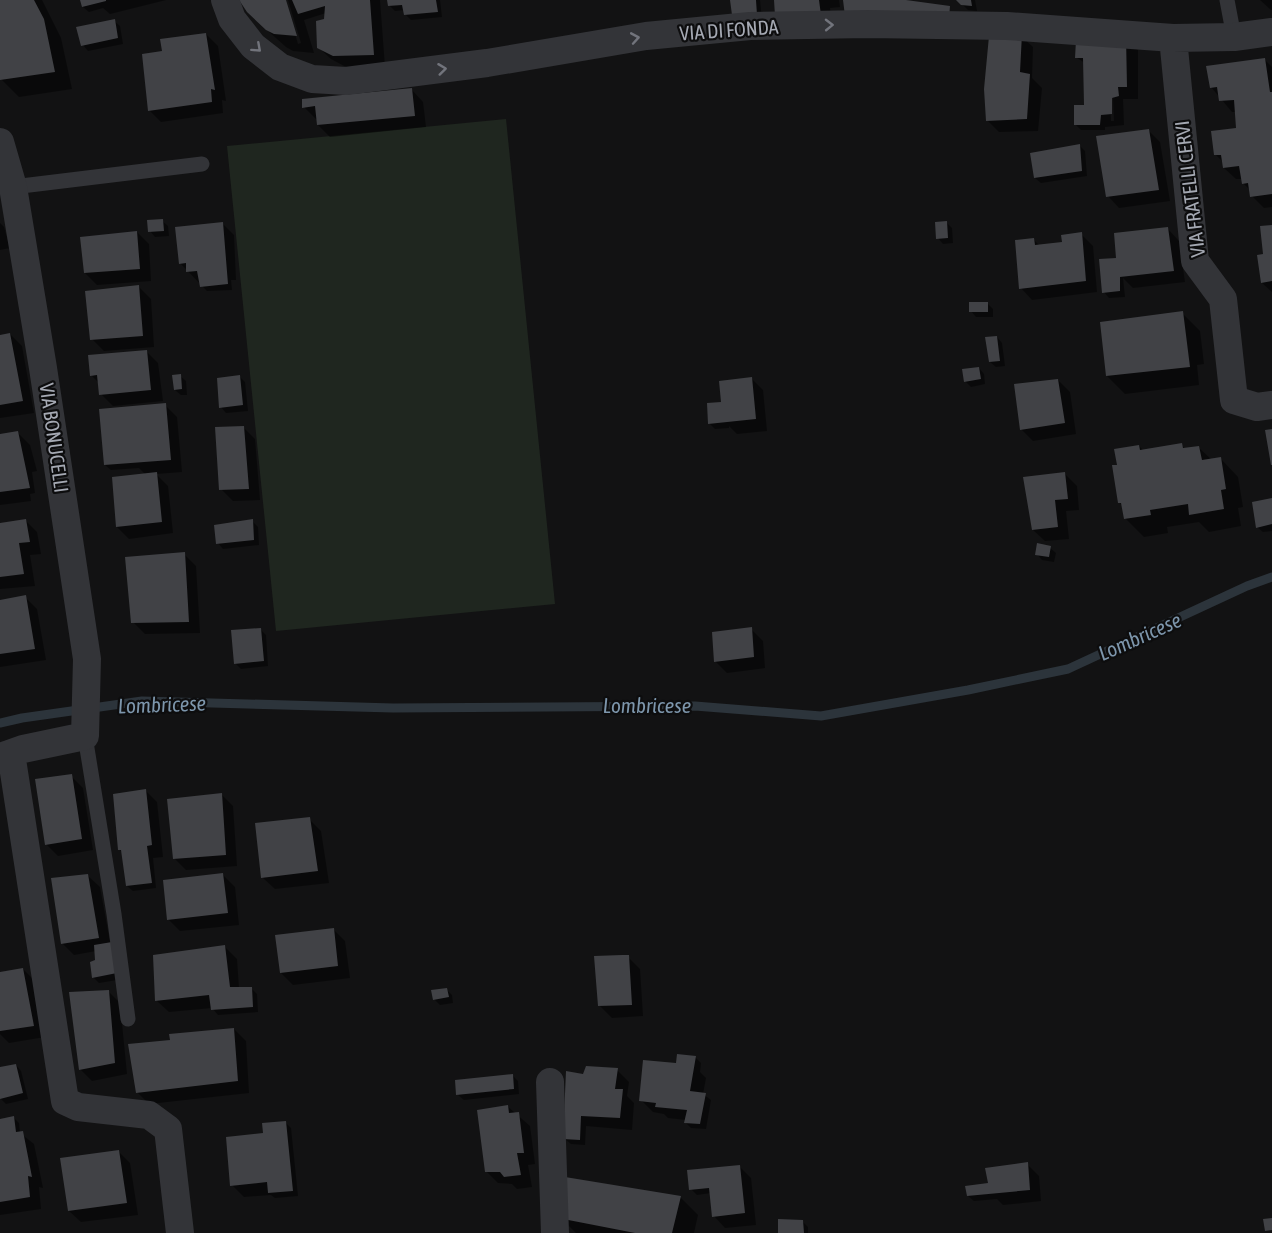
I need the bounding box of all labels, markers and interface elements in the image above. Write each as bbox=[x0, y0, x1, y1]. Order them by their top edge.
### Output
street label: VIA DI FONDA bbox=[679, 15, 779, 44]
one-way arrow bbox=[825, 19, 834, 31]
one-way arrow bbox=[629, 32, 639, 45]
one-way arrow bbox=[250, 41, 261, 52]
one-way arrow bbox=[438, 63, 447, 76]
street label: VIA FRATELLI CERVI bbox=[1170, 119, 1209, 259]
street label: VIA BONUCELLI bbox=[35, 382, 74, 494]
water label: Lombricese bbox=[1094, 607, 1185, 665]
water label: Lombricese bbox=[117, 690, 207, 718]
water label: Lombricese bbox=[603, 693, 691, 717]

